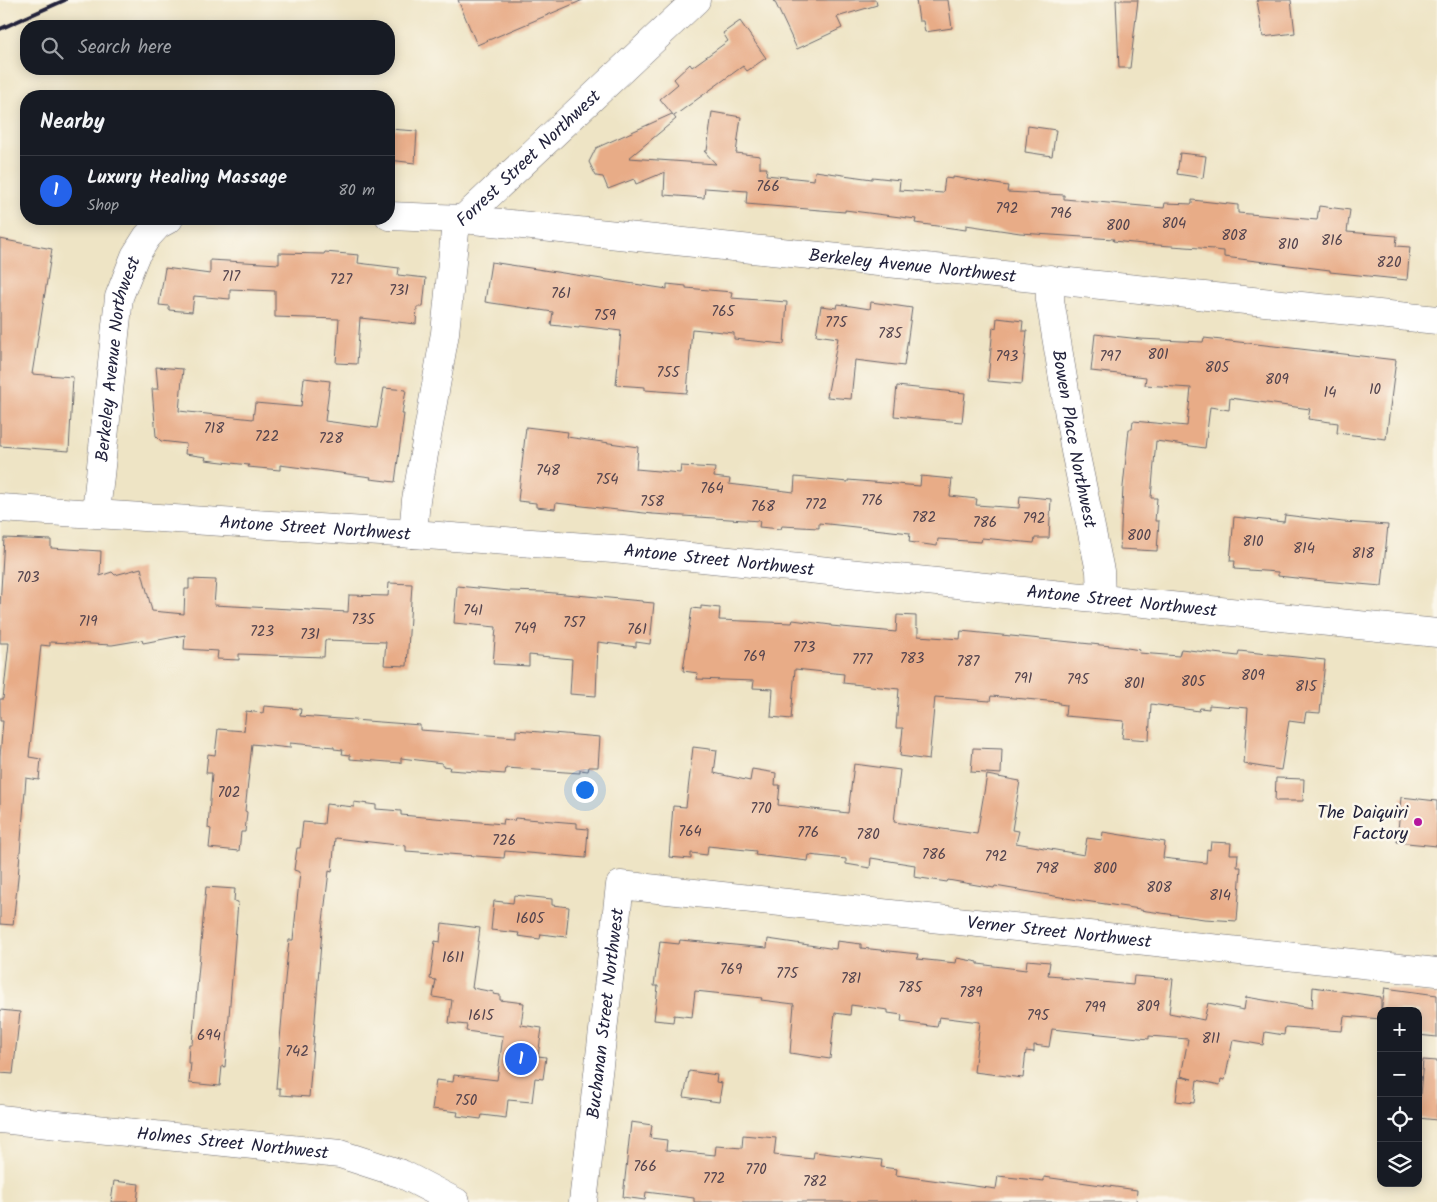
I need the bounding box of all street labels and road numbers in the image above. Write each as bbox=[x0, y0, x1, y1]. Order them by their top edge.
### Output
street label: Forrest Street Northwest bbox=[450, 83, 609, 235]
street label: Berkeley Avenue Northwest bbox=[807, 242, 1019, 292]
street label: Berkeley Avenue Northwest bbox=[89, 251, 150, 463]
street label: Bowen Place Northwest bbox=[1043, 348, 1104, 532]
street label: Antone Street Northwest bbox=[219, 509, 413, 550]
street label: Antone Street Northwest bbox=[622, 537, 817, 586]
street label: Antone Street Northwest bbox=[1025, 578, 1220, 627]
street label: Buchanan Street Northwest bbox=[580, 906, 633, 1120]
street label: Verner Street Northwest bbox=[966, 909, 1154, 958]
street label: Holmes Street Northwest bbox=[135, 1120, 331, 1169]

